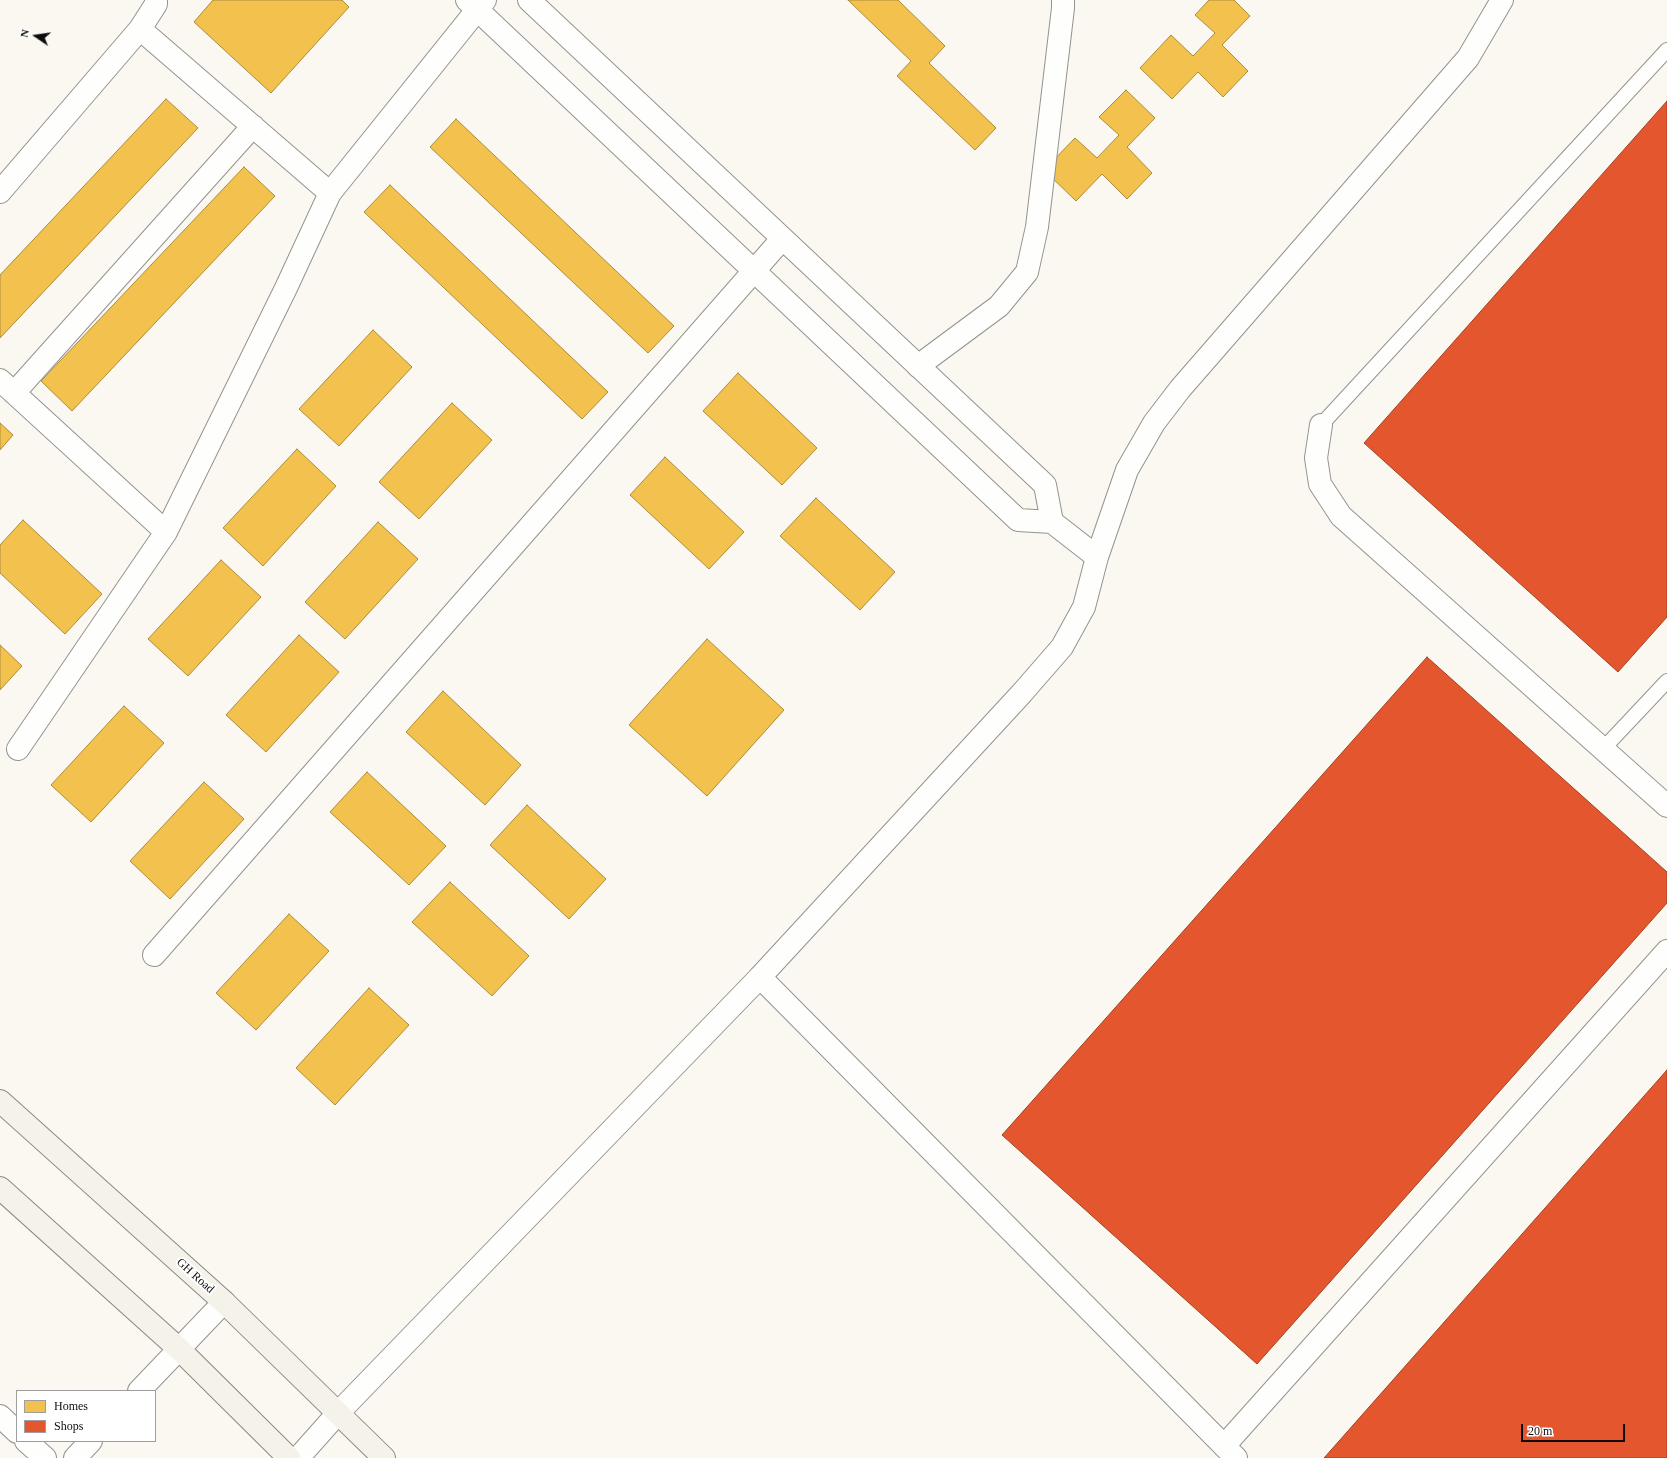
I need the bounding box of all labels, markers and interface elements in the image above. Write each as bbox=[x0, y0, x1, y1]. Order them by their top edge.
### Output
north arrow bbox=[16, 16, 56, 56]
text: N bbox=[18, 28, 31, 39]
street label: GH Road bbox=[173, 1255, 217, 1297]
legend bbox=[16, 1390, 156, 1442]
text: Homes bbox=[54, 1399, 88, 1413]
scale bar bbox=[1523, 1416, 1627, 1442]
text: Shops bbox=[54, 1419, 83, 1433]
text: 20 m bbox=[1528, 1424, 1552, 1438]

